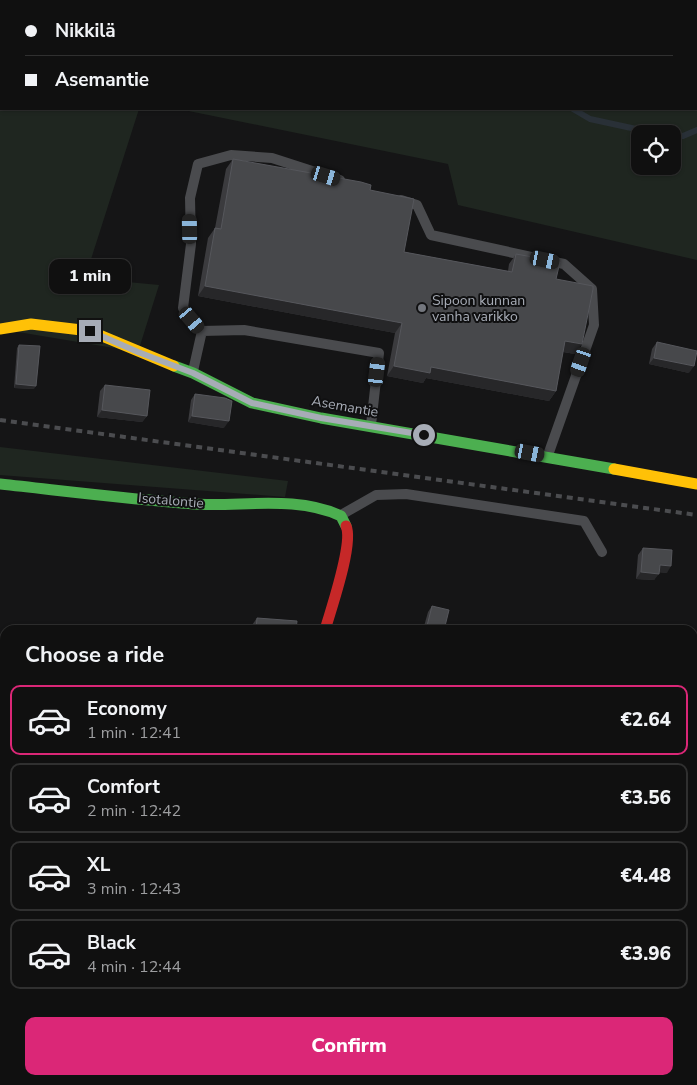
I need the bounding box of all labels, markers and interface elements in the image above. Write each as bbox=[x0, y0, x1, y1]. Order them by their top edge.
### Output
text: Nikkilä bbox=[55, 18, 116, 44]
text: Asemantie bbox=[55, 67, 149, 93]
map controls bbox=[631, 125, 681, 175]
button: locate bbox=[631, 125, 681, 175]
car bbox=[309, 164, 342, 188]
car bbox=[182, 214, 197, 244]
car bbox=[528, 250, 561, 270]
callout: 1 min bbox=[49, 258, 131, 294]
text: 1 min bbox=[69, 265, 111, 287]
place label: Sipoon kunnan vanha varikko bbox=[432, 291, 525, 326]
marker: Sipoon kunnan vanha varikko bbox=[416, 302, 428, 314]
car bbox=[176, 304, 207, 336]
route end bbox=[79, 320, 101, 342]
car bbox=[569, 345, 592, 379]
car bbox=[367, 356, 386, 388]
street label: Asemantie bbox=[310, 391, 380, 422]
route start bbox=[413, 424, 435, 446]
car bbox=[513, 443, 546, 463]
street label: Isotalontie bbox=[137, 488, 205, 513]
text: Choose a ride bbox=[25, 640, 164, 670]
text: Economy bbox=[87, 696, 167, 722]
icon: car bbox=[27, 698, 72, 743]
text: €2.64 bbox=[620, 707, 671, 733]
text: 1 min · 12:41 bbox=[87, 722, 181, 744]
text: Comfort bbox=[87, 774, 160, 800]
icon: car bbox=[27, 776, 72, 821]
text: €3.56 bbox=[620, 785, 671, 811]
text: 2 min · 12:42 bbox=[87, 800, 181, 822]
text: XL bbox=[87, 852, 110, 878]
icon: car bbox=[27, 854, 72, 899]
text: €4.48 bbox=[620, 863, 671, 889]
text: 3 min · 12:43 bbox=[87, 878, 181, 900]
text: Black bbox=[87, 930, 136, 956]
icon: car bbox=[27, 932, 72, 977]
text: €3.96 bbox=[620, 941, 671, 967]
text: 4 min · 12:44 bbox=[87, 956, 181, 978]
button: Confirm bbox=[25, 1017, 673, 1075]

